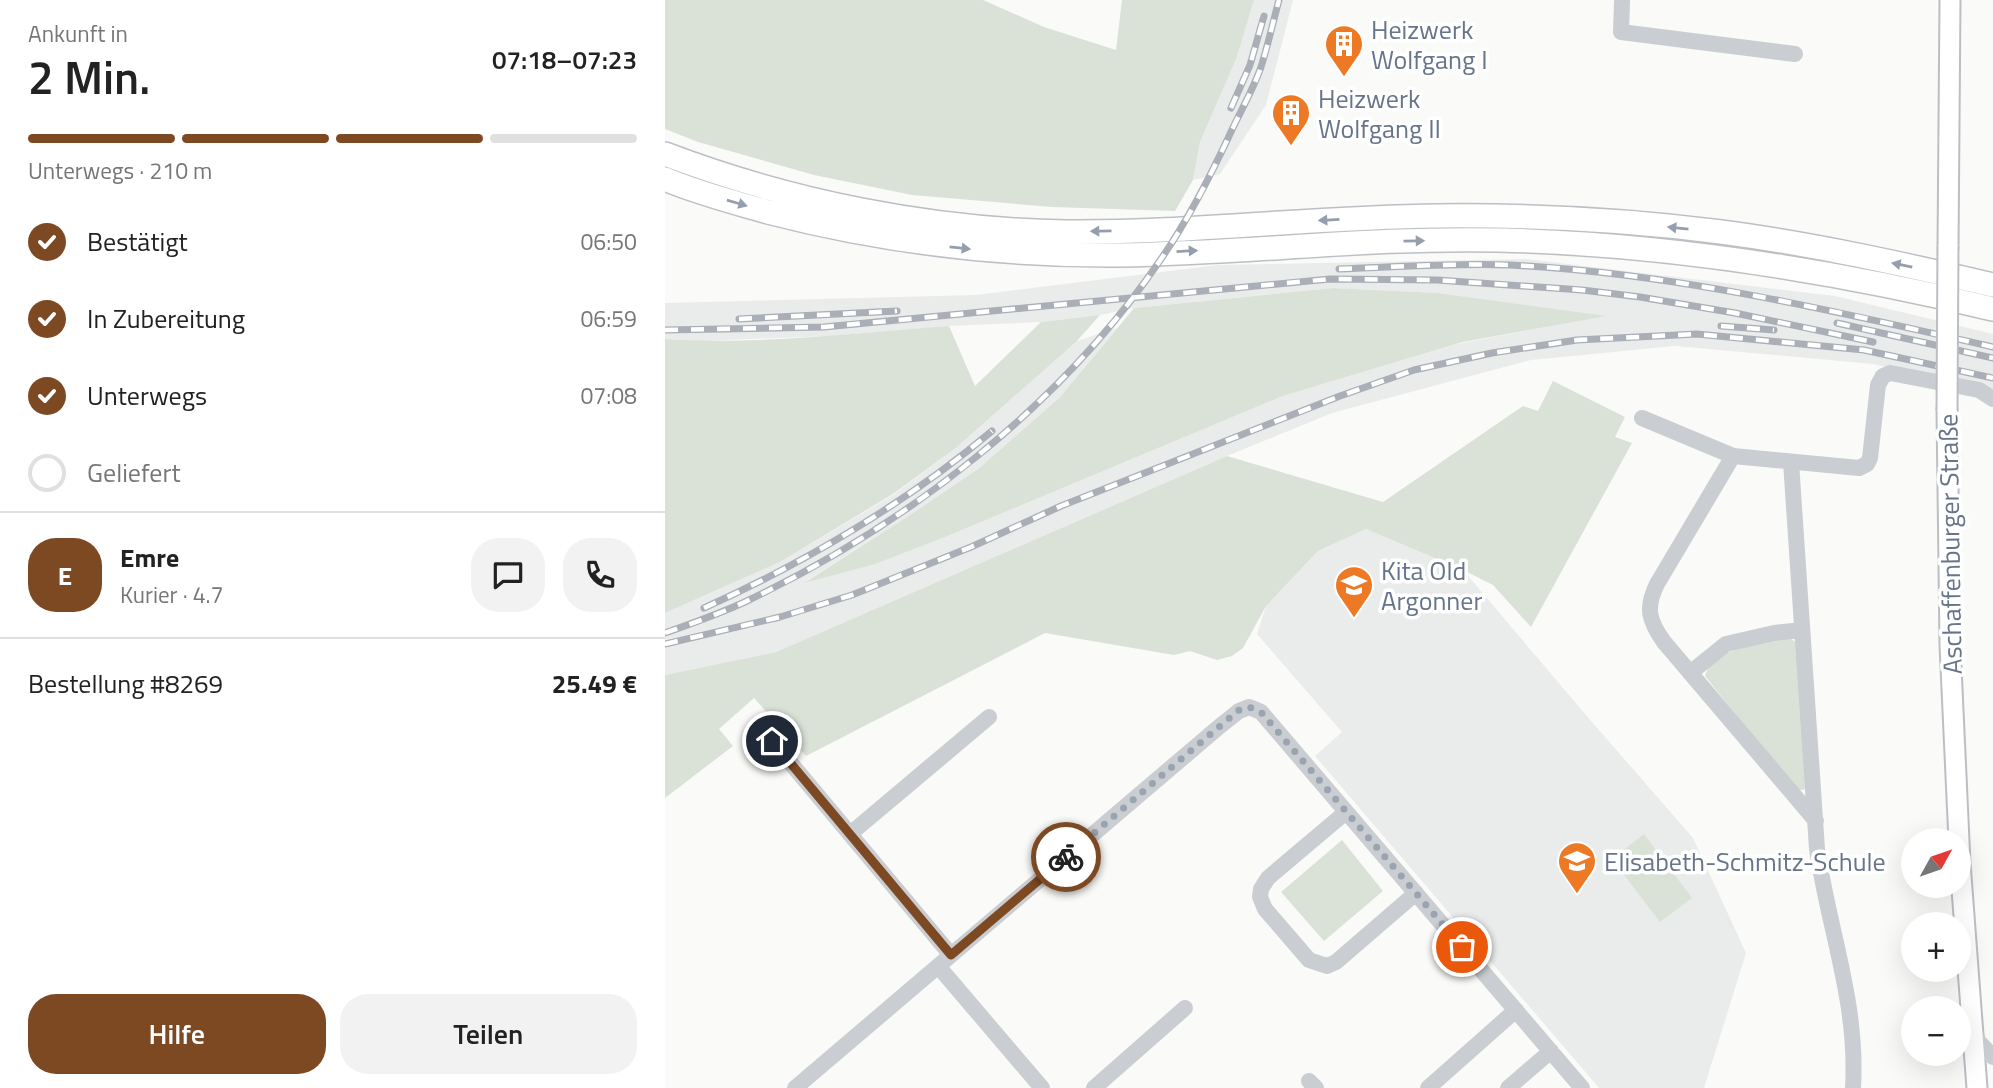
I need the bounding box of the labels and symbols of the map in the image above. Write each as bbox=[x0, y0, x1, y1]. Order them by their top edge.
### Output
place label: Heizwerk Wolfgang I bbox=[1371, 10, 1488, 79]
building icon: Heizwerk Wolfgang I bbox=[1323, 23, 1365, 78]
place label: Heizwerk Wolfgang II bbox=[1318, 79, 1441, 148]
building icon: Heizwerk Wolfgang II bbox=[1270, 92, 1312, 147]
one-way arrow bbox=[727, 199, 748, 209]
one-way arrow bbox=[1317, 215, 1339, 226]
one-way arrow bbox=[1667, 222, 1689, 233]
one-way arrow bbox=[1090, 225, 1112, 237]
one-way arrow bbox=[1404, 235, 1426, 246]
one-way arrow bbox=[949, 242, 971, 253]
one-way arrow bbox=[1176, 246, 1198, 257]
one-way arrow bbox=[1891, 259, 1913, 270]
street label: Aschaffenburger Straße bbox=[1928, 413, 1972, 675]
place label: Kita Old Argonner bbox=[1381, 551, 1482, 620]
school or university icon: Kita Old Argonner bbox=[1333, 564, 1375, 619]
pin bbox=[742, 711, 802, 771]
courier bbox=[1031, 822, 1101, 892]
north arrow bbox=[1901, 828, 1971, 898]
school or university icon: Elisabeth-Schmitz-Schule bbox=[1556, 840, 1598, 895]
place label: Elisabeth-Schmitz-Schule bbox=[1604, 842, 1886, 881]
pin bbox=[1432, 917, 1492, 977]

